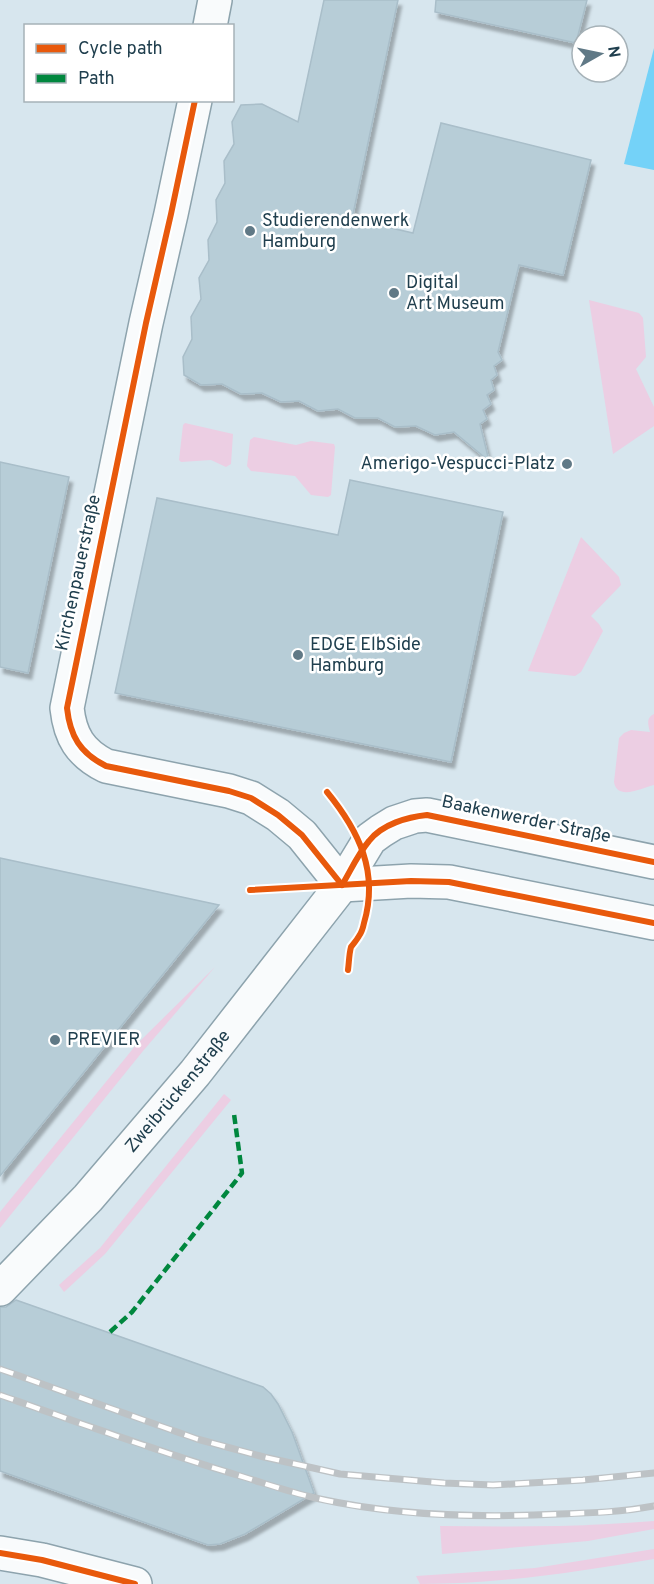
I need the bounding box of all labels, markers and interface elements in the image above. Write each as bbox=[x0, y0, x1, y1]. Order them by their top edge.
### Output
legend bbox=[24, 24, 234, 102]
north arrow bbox=[570, 24, 630, 84]
text: Cycle path bbox=[78, 38, 163, 61]
text: N bbox=[602, 45, 624, 59]
text: Path bbox=[78, 68, 115, 91]
place label: Studierendenwerk Hamburg bbox=[262, 210, 409, 254]
marker: Studierendenwerk Hamburg bbox=[243, 224, 257, 238]
place label: Digital Art Museum bbox=[406, 272, 505, 316]
marker: Digital Art Museum bbox=[387, 286, 401, 300]
place label: Amerigo-Vespucci-Platz bbox=[361, 453, 555, 476]
marker: Amerigo-Vespucci-Platz bbox=[560, 457, 574, 471]
street label: Kirchenpauerstraße bbox=[51, 493, 107, 653]
place label: EDGE ElbSide Hamburg bbox=[310, 634, 421, 678]
marker: EDGE ElbSide Hamburg bbox=[291, 648, 305, 662]
street label: Baakenwerder Straße bbox=[439, 791, 613, 849]
street label: Zweibrückenstraße bbox=[120, 1025, 236, 1158]
place label: PREVIER bbox=[67, 1029, 140, 1052]
marker: PREVIER bbox=[48, 1033, 62, 1047]

